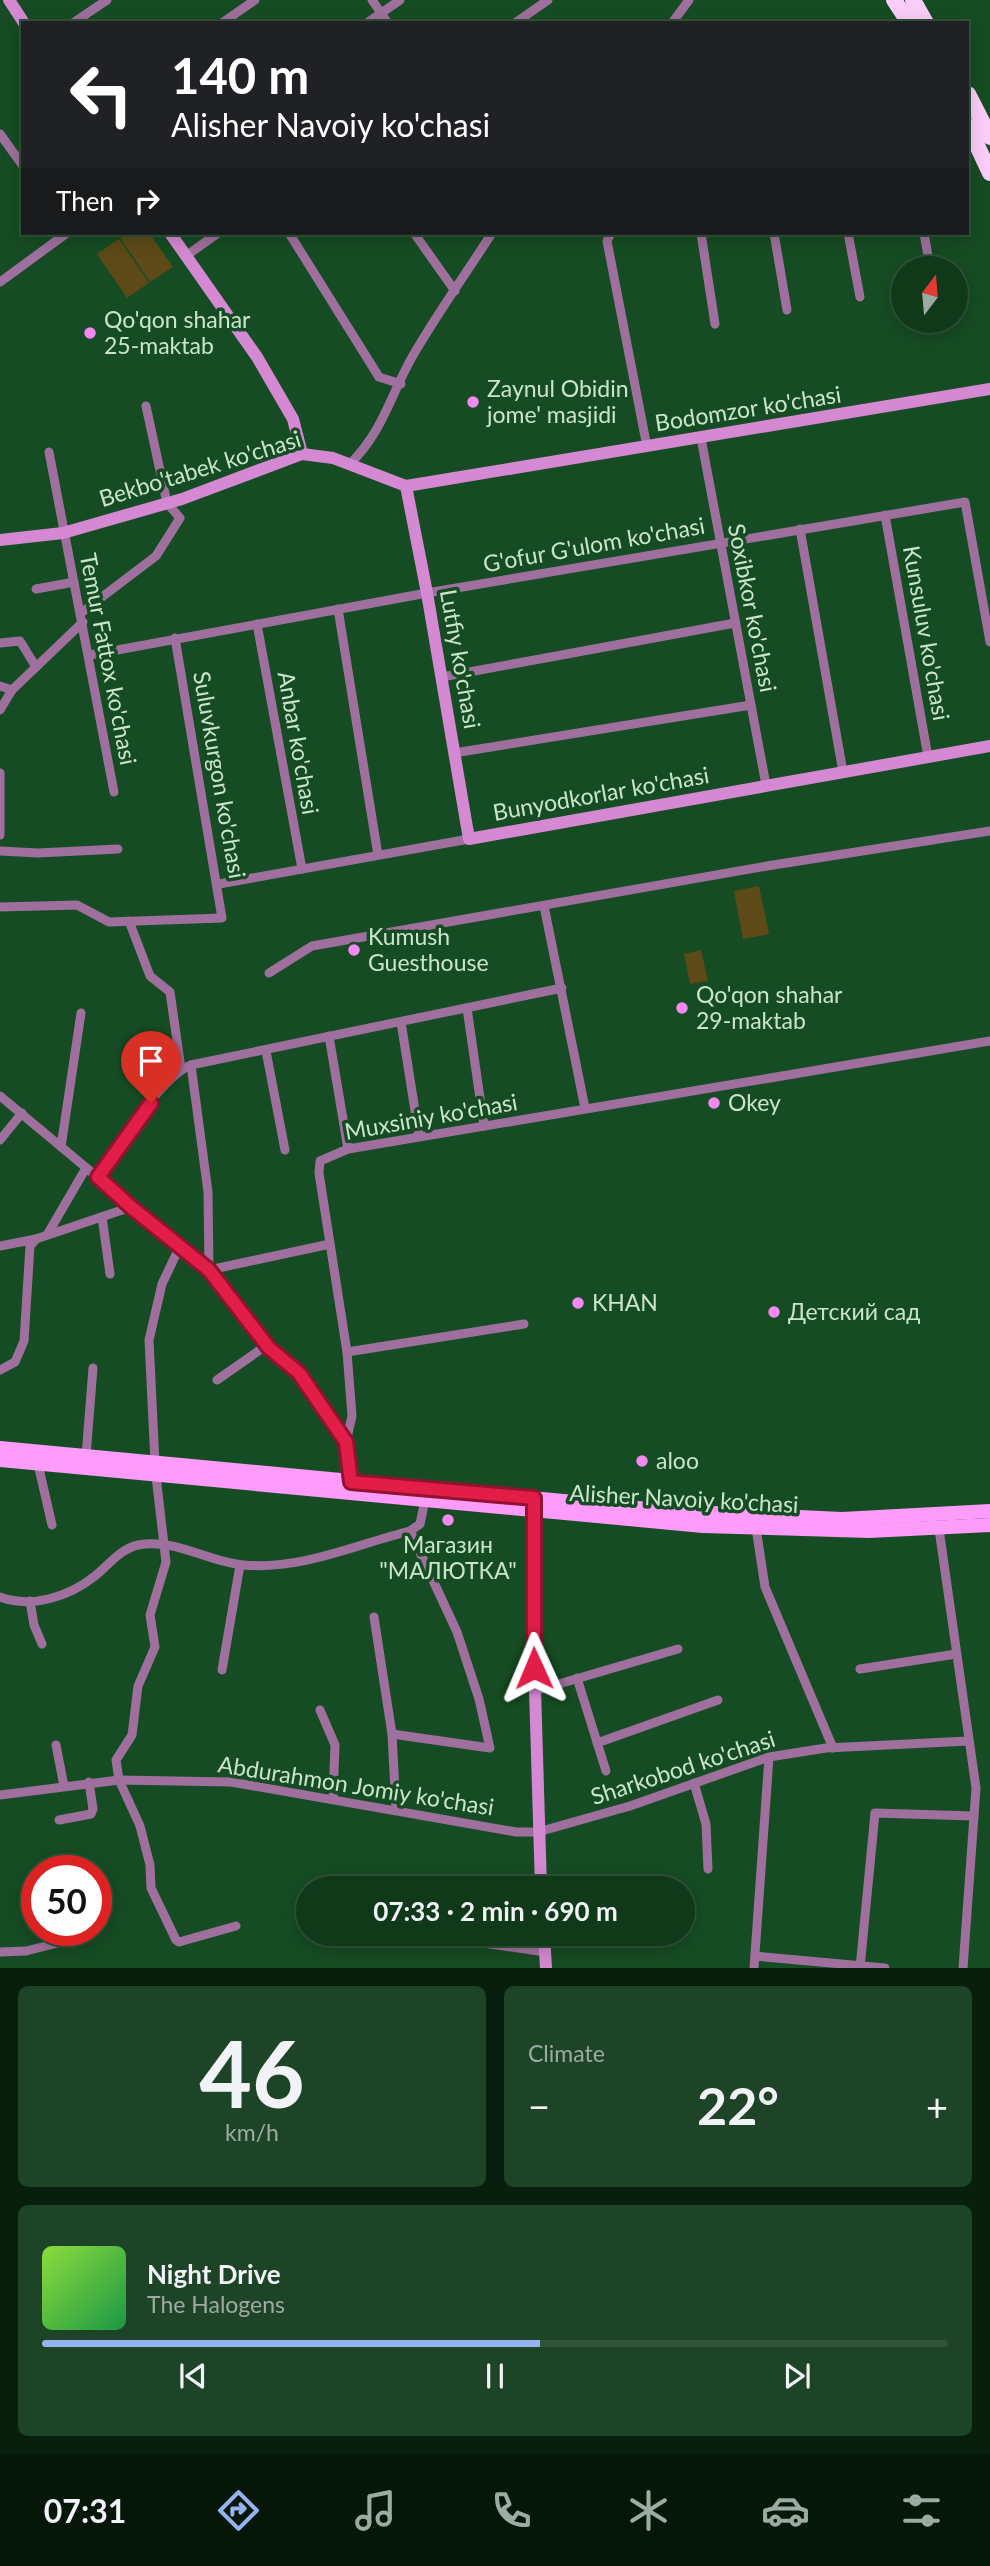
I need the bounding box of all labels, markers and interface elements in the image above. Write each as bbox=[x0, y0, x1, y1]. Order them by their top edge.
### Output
text: 140 m bbox=[171, 46, 309, 104]
icon: left bbox=[56, 49, 147, 140]
text: Alisher Navoiy ko'chasi bbox=[171, 105, 490, 144]
icon: right bbox=[128, 182, 166, 220]
text: Then bbox=[56, 185, 114, 217]
north arrow bbox=[891, 256, 968, 332]
map controls bbox=[891, 256, 968, 333]
place label: Qo'qon shahar 25-maktab bbox=[104, 305, 251, 359]
marker: Qo'qon shahar 25-maktab bbox=[82, 325, 98, 341]
place label: Zaynul Obidin jome' masjidi bbox=[486, 374, 629, 428]
street label: Bodomzor ko'chasi bbox=[653, 379, 843, 437]
marker: Zaynul Obidin jome' masjidi bbox=[465, 394, 481, 410]
street label: Bekbo'tabek ko'chasi bbox=[95, 424, 304, 512]
street label: G'ofur G'ulom ko'chasi bbox=[481, 511, 707, 577]
street label: Soxibkor ko'chasi bbox=[723, 521, 783, 694]
street label: Kunsuluv ko'chasi bbox=[898, 543, 956, 722]
street label: Temur Fattox ko'chasi bbox=[75, 551, 143, 767]
street label: Lutfiy ko'chasi bbox=[435, 587, 487, 731]
street label: Suluvkurgon ko'chasi bbox=[188, 669, 252, 881]
street label: Anbar ko'chasi bbox=[273, 669, 325, 817]
street label: Bunyodkorlar ko'chasi bbox=[491, 760, 711, 826]
place label: Kumush Guesthouse bbox=[368, 922, 489, 976]
marker: Kumush Guesthouse bbox=[346, 942, 362, 958]
place label: Qo'qon shahar 29-maktab bbox=[696, 980, 843, 1034]
marker: Qo'qon shahar 29-maktab bbox=[674, 1000, 690, 1016]
pin bbox=[121, 1031, 181, 1103]
icon: arrive bbox=[132, 1042, 170, 1080]
street label: Muxsiniy ko'chasi bbox=[342, 1087, 519, 1145]
place label: Okey bbox=[728, 1088, 781, 1116]
marker: Okey bbox=[706, 1095, 722, 1111]
place label: KHAN bbox=[592, 1288, 658, 1316]
marker: KHAN bbox=[570, 1295, 586, 1311]
place label: Детский сад bbox=[788, 1297, 920, 1325]
marker: Детский сад bbox=[766, 1304, 782, 1320]
place label: aloo bbox=[656, 1446, 699, 1474]
marker: aloo bbox=[634, 1453, 650, 1469]
street label: Alisher Navoiy ko'chasi bbox=[569, 1478, 799, 1518]
marker: Магазин "МАЛЮТКА" bbox=[440, 1512, 456, 1528]
place label: Магазин "МАЛЮТКА" bbox=[379, 1530, 517, 1584]
position arrow bbox=[497, 1631, 571, 1705]
street label: Sharkobod ko'chasi bbox=[587, 1724, 778, 1810]
street label: Abdurahmon Jomiy ko'chasi bbox=[216, 1749, 496, 1821]
speed limit sign: 50 bbox=[21, 1855, 112, 1946]
text: 07:33 · 2 min · 690 m bbox=[373, 1895, 618, 1927]
text: 46 bbox=[199, 2018, 305, 2127]
text: Climate bbox=[528, 2039, 605, 2067]
text: 22° bbox=[697, 2074, 779, 2136]
text: − bbox=[528, 2083, 550, 2129]
text: + bbox=[926, 2083, 948, 2129]
text: km/h bbox=[225, 2118, 279, 2146]
text: Night Drive bbox=[147, 2258, 281, 2290]
text: The Halogens bbox=[147, 2290, 285, 2318]
icon: previous bbox=[174, 2357, 212, 2395]
icon: pause bbox=[476, 2357, 514, 2395]
icon: next bbox=[778, 2357, 816, 2395]
icon: directions bbox=[214, 2486, 263, 2535]
icon: music bbox=[351, 2486, 400, 2535]
icon: phone bbox=[487, 2486, 536, 2535]
icon: climate bbox=[624, 2486, 673, 2535]
icon: car bbox=[761, 2486, 810, 2535]
icon: filters bbox=[897, 2486, 946, 2535]
text: 07:31 bbox=[44, 2491, 126, 2530]

